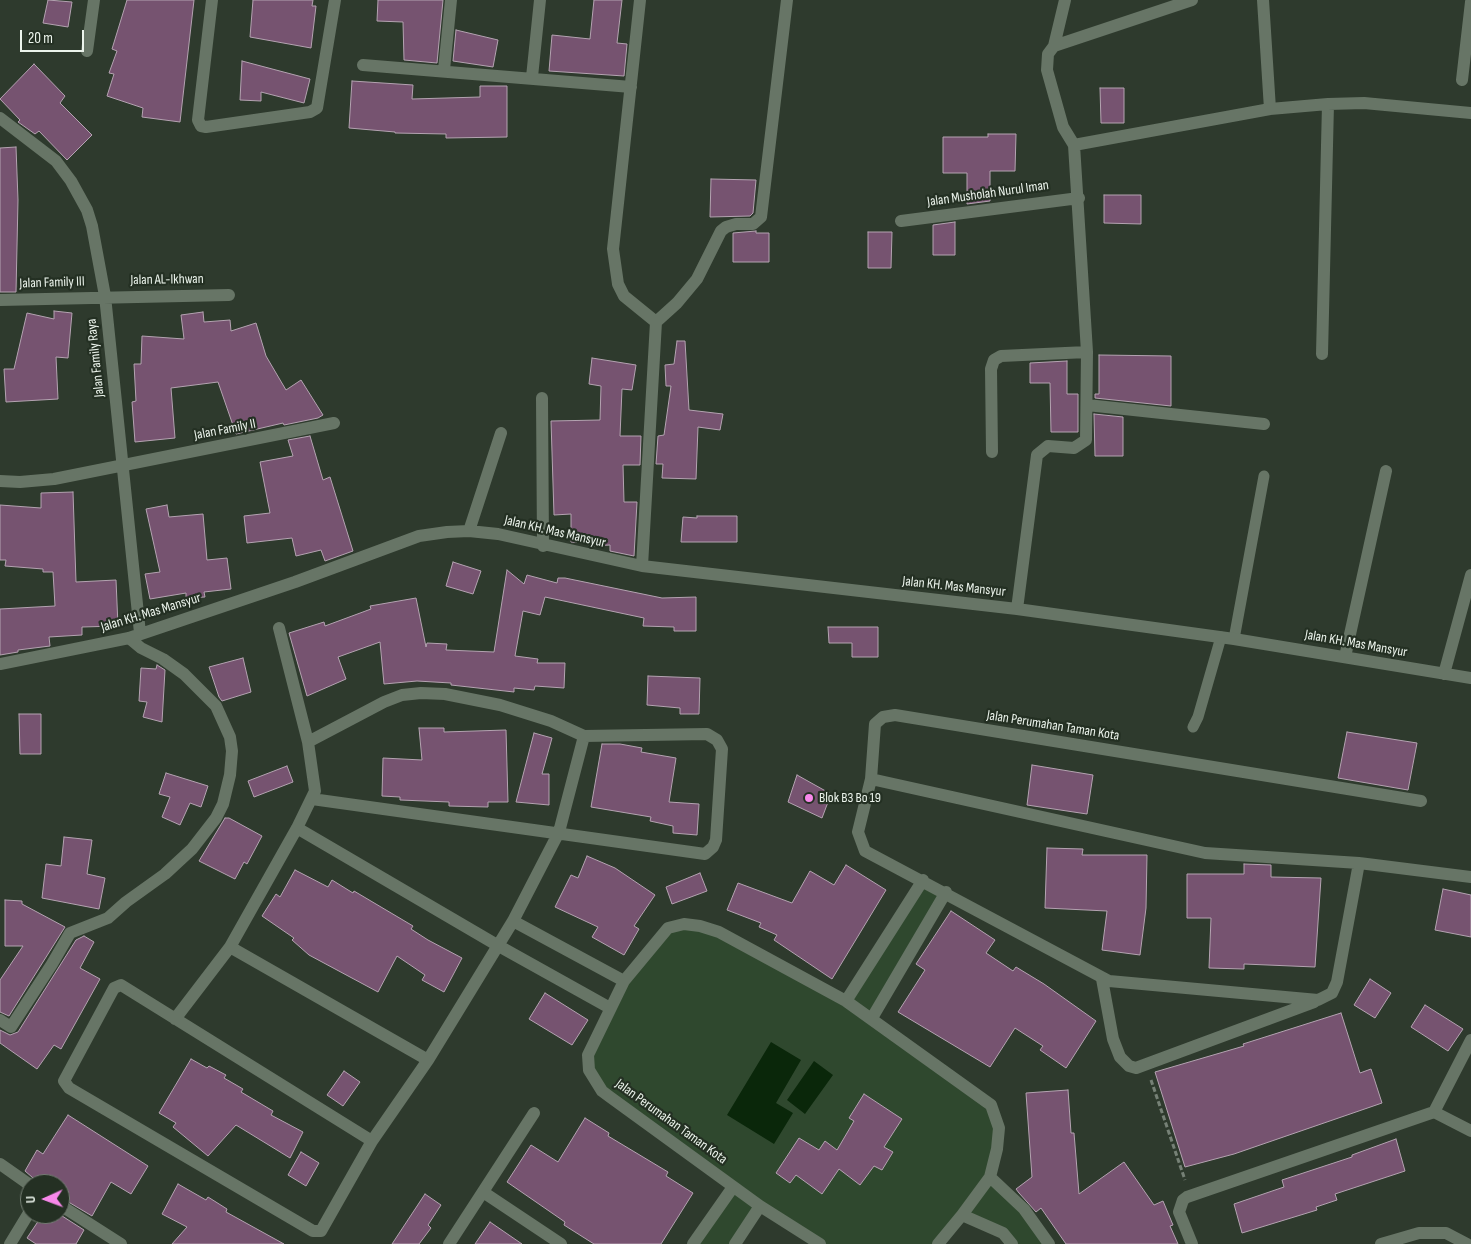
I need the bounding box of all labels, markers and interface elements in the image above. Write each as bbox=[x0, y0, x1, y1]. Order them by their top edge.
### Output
scale bar bbox=[22, 20, 86, 52]
text: 20 m bbox=[28, 29, 53, 48]
street label: Jalan Musholah Nurul Iman bbox=[926, 177, 1050, 211]
street label: Jalan AL-Ikhwan bbox=[130, 271, 204, 289]
street label: Jalan Family III bbox=[19, 273, 85, 293]
street label: Jalan Family Raya bbox=[84, 318, 108, 398]
street label: Jalan Family II bbox=[193, 416, 257, 444]
street label: Jalan KH. Mas Mansyur bbox=[503, 512, 607, 552]
street label: Jalan KH. Mas Mansyur bbox=[902, 573, 1006, 601]
street label: Jalan KH. Mas Mansyur bbox=[99, 590, 203, 636]
street label: Jalan KH. Mas Mansyur bbox=[1304, 627, 1408, 661]
street label: Jalan Perumahan Taman Kota bbox=[985, 707, 1121, 745]
place label: Blok B3 Bo 19 bbox=[819, 790, 881, 806]
marker: Blok B3 Bo 19 bbox=[803, 792, 815, 804]
street label: Jalan Perumahan Taman Kota bbox=[612, 1076, 730, 1168]
north arrow bbox=[20, 1174, 70, 1224]
text: U bbox=[22, 1196, 39, 1203]

